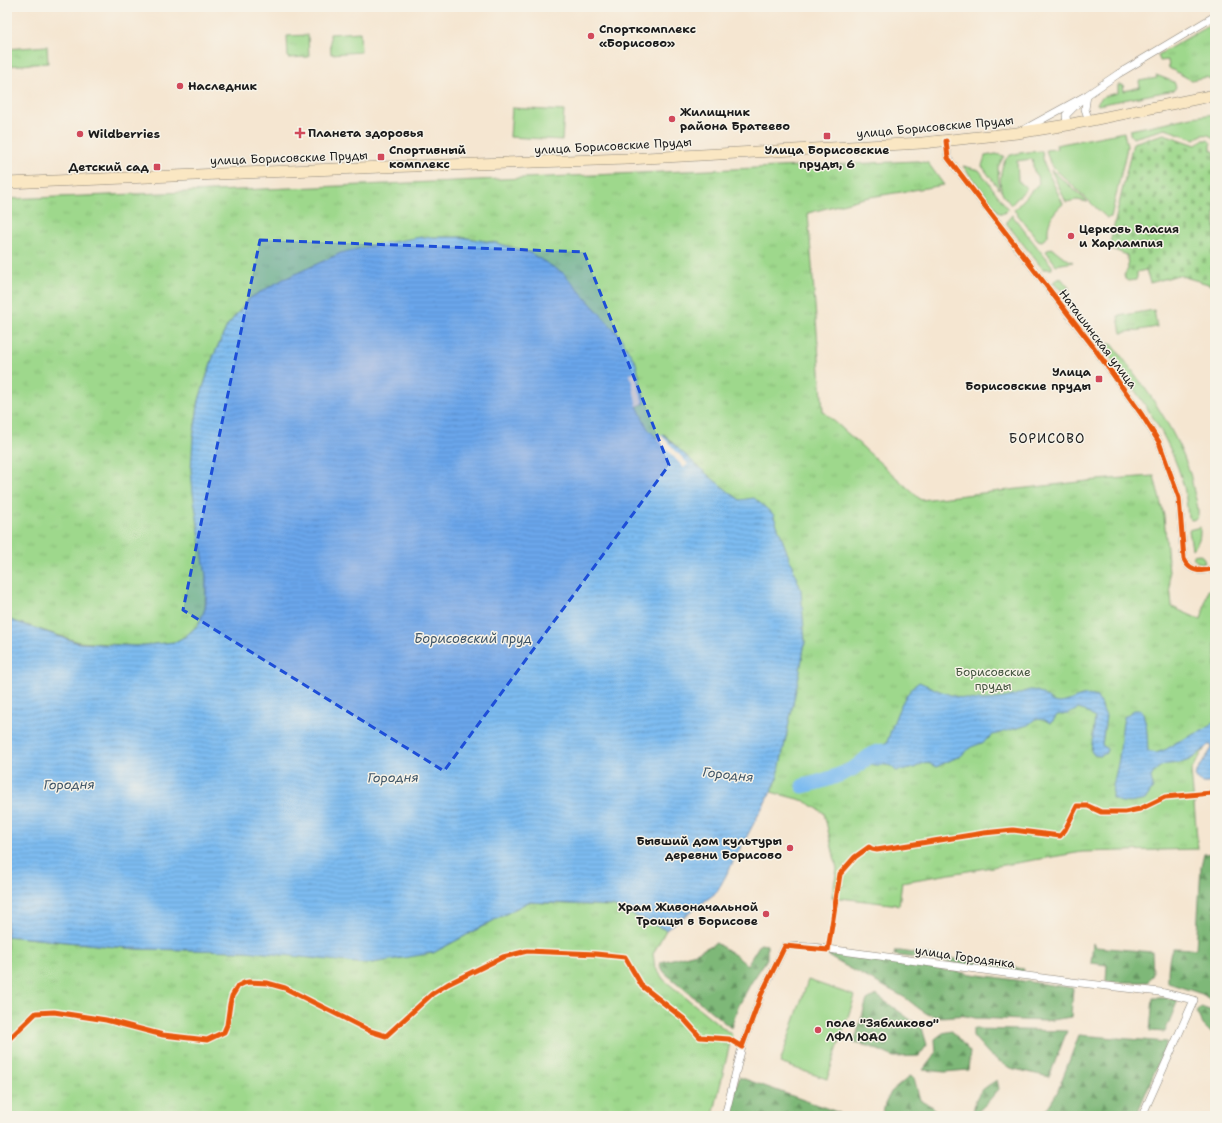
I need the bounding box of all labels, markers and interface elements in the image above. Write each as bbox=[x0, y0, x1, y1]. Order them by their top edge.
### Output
place label: Спорткомплекс «Борисово» bbox=[599, 21, 696, 51]
marker: Спорткомплекс «Борисово» bbox=[586, 31, 596, 41]
place label: Наследник bbox=[188, 78, 258, 94]
marker: Наследник bbox=[175, 81, 185, 91]
place label: Жилищник района Братеево bbox=[680, 104, 790, 134]
street label: улица Борисовские Пруды bbox=[856, 112, 1014, 142]
marker: Жилищник района Братеево bbox=[667, 114, 677, 124]
place label: Планета здоровья bbox=[308, 125, 423, 141]
place label: Wildberries bbox=[88, 126, 160, 142]
marker: Планета здоровья bbox=[295, 128, 305, 138]
marker: Wildberries bbox=[75, 129, 85, 139]
marker: Улица Борисовские пруды, 6 bbox=[822, 131, 832, 141]
street label: улица Борисовские Пруды bbox=[534, 134, 692, 158]
place label: Спортивный комплекс bbox=[389, 142, 467, 172]
place label: Улица Борисовские пруды, 6 bbox=[765, 142, 889, 172]
street label: улица Борисовские Пруды bbox=[210, 147, 368, 169]
marker: Спортивный комплекс bbox=[376, 152, 386, 162]
place label: Детский сад bbox=[69, 159, 150, 175]
marker: Детский сад bbox=[152, 162, 162, 172]
place label: Церковь Власия и Харлампия bbox=[1079, 221, 1179, 251]
marker: Церковь Власия и Харлампия bbox=[1066, 231, 1076, 241]
street label: Наташинская улица bbox=[1055, 286, 1141, 392]
place label: Улица Борисовские пруды bbox=[965, 364, 1092, 394]
marker: Улица Борисовские пруды bbox=[1094, 374, 1104, 384]
district label: БОРИСОВО bbox=[1009, 430, 1085, 447]
water label: Борисовский пруд bbox=[414, 630, 532, 647]
park label: Борисовские пруды bbox=[955, 664, 1031, 694]
water label: Городня bbox=[702, 763, 754, 786]
water label: Городня bbox=[367, 769, 419, 786]
water label: Городня bbox=[43, 776, 95, 793]
place label: Бывший дом культуры деревни Борисово bbox=[636, 833, 782, 863]
marker: Бывший дом культуры деревни Борисово bbox=[785, 843, 795, 853]
place label: Храм Живоначальной Троицы в Борисове bbox=[618, 899, 759, 929]
marker: Храм Живоначальной Троицы в Борисове bbox=[761, 909, 771, 919]
street label: улица Городянка bbox=[914, 942, 1017, 972]
place label: поле "Зябликово" ЛФЛ ЮАО bbox=[826, 1015, 939, 1045]
marker: поле "Зябликово" ЛФЛ ЮАО bbox=[813, 1025, 823, 1035]

